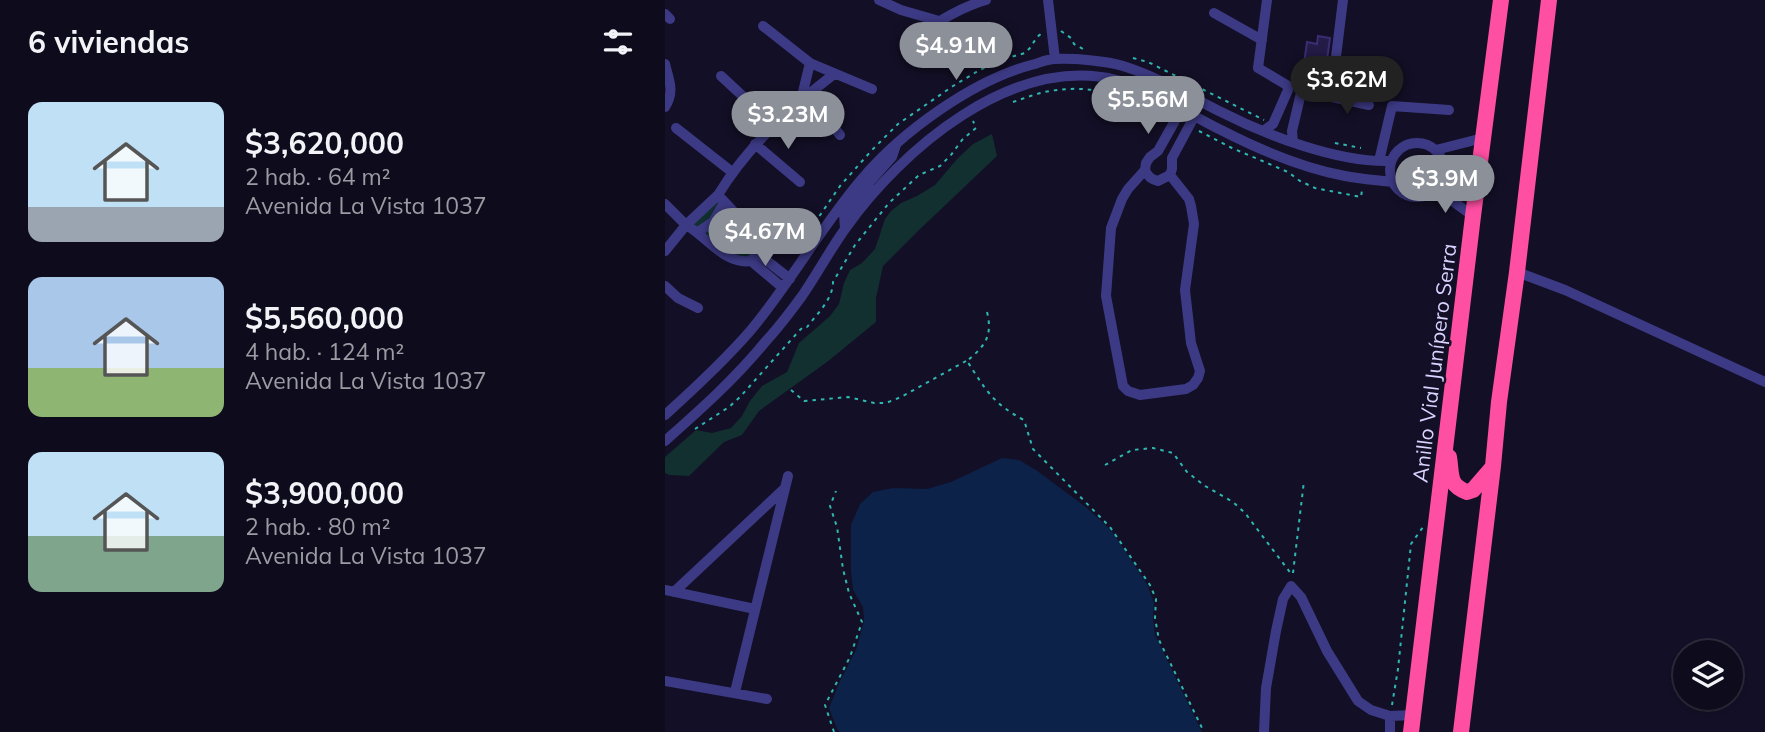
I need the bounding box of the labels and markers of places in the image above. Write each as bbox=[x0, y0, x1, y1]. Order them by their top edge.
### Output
pin: $4.91M bbox=[899, 22, 1013, 82]
pin: $3.62M bbox=[1290, 57, 1404, 116]
pin: $5.56M bbox=[1091, 76, 1205, 136]
pin: $3.23M bbox=[731, 92, 845, 151]
pin: $3.9M bbox=[1396, 156, 1494, 215]
pin: $4.67M bbox=[708, 208, 822, 268]

